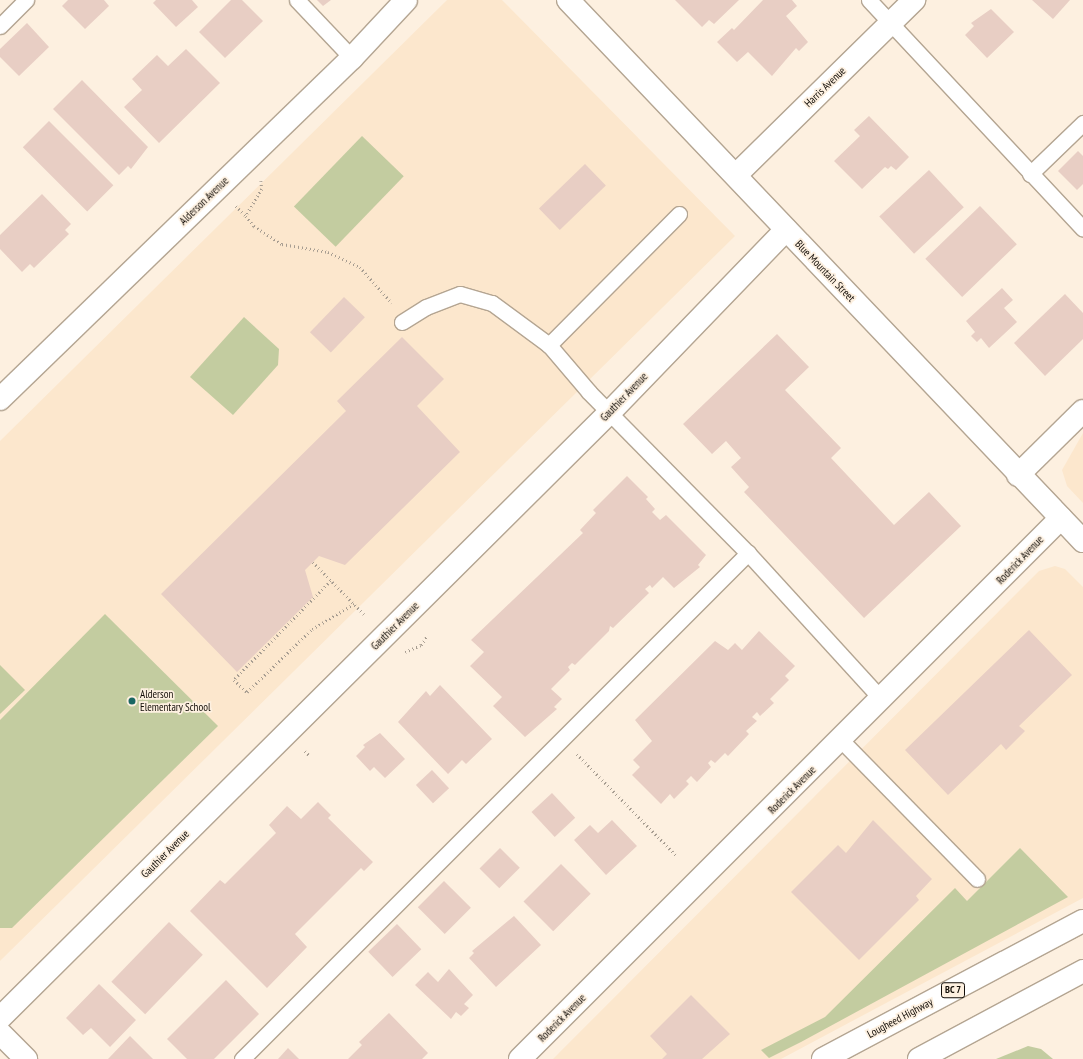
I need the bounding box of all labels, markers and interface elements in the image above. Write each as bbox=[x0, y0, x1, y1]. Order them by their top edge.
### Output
street label: Harris Avenue bbox=[802, 64, 848, 110]
street label: Alderson Avenue bbox=[177, 174, 231, 228]
street label: Blue Mountain Street bbox=[792, 237, 858, 305]
street label: Gauthier Avenue bbox=[598, 370, 650, 424]
street label: Roderick Avenue bbox=[993, 533, 1047, 587]
street label: Gauthier Avenue bbox=[368, 599, 422, 653]
place label: Alderson Elementary School bbox=[140, 688, 211, 714]
marker: Alderson Elementary School bbox=[127, 696, 137, 706]
street label: Roderick Avenue bbox=[765, 763, 819, 817]
street label: Gauthier Avenue bbox=[138, 827, 192, 881]
road number: BC 7 bbox=[940, 982, 966, 998]
street label: Roderick Avenue bbox=[535, 991, 589, 1045]
street label: Lougheed Highway bbox=[865, 995, 935, 1041]

